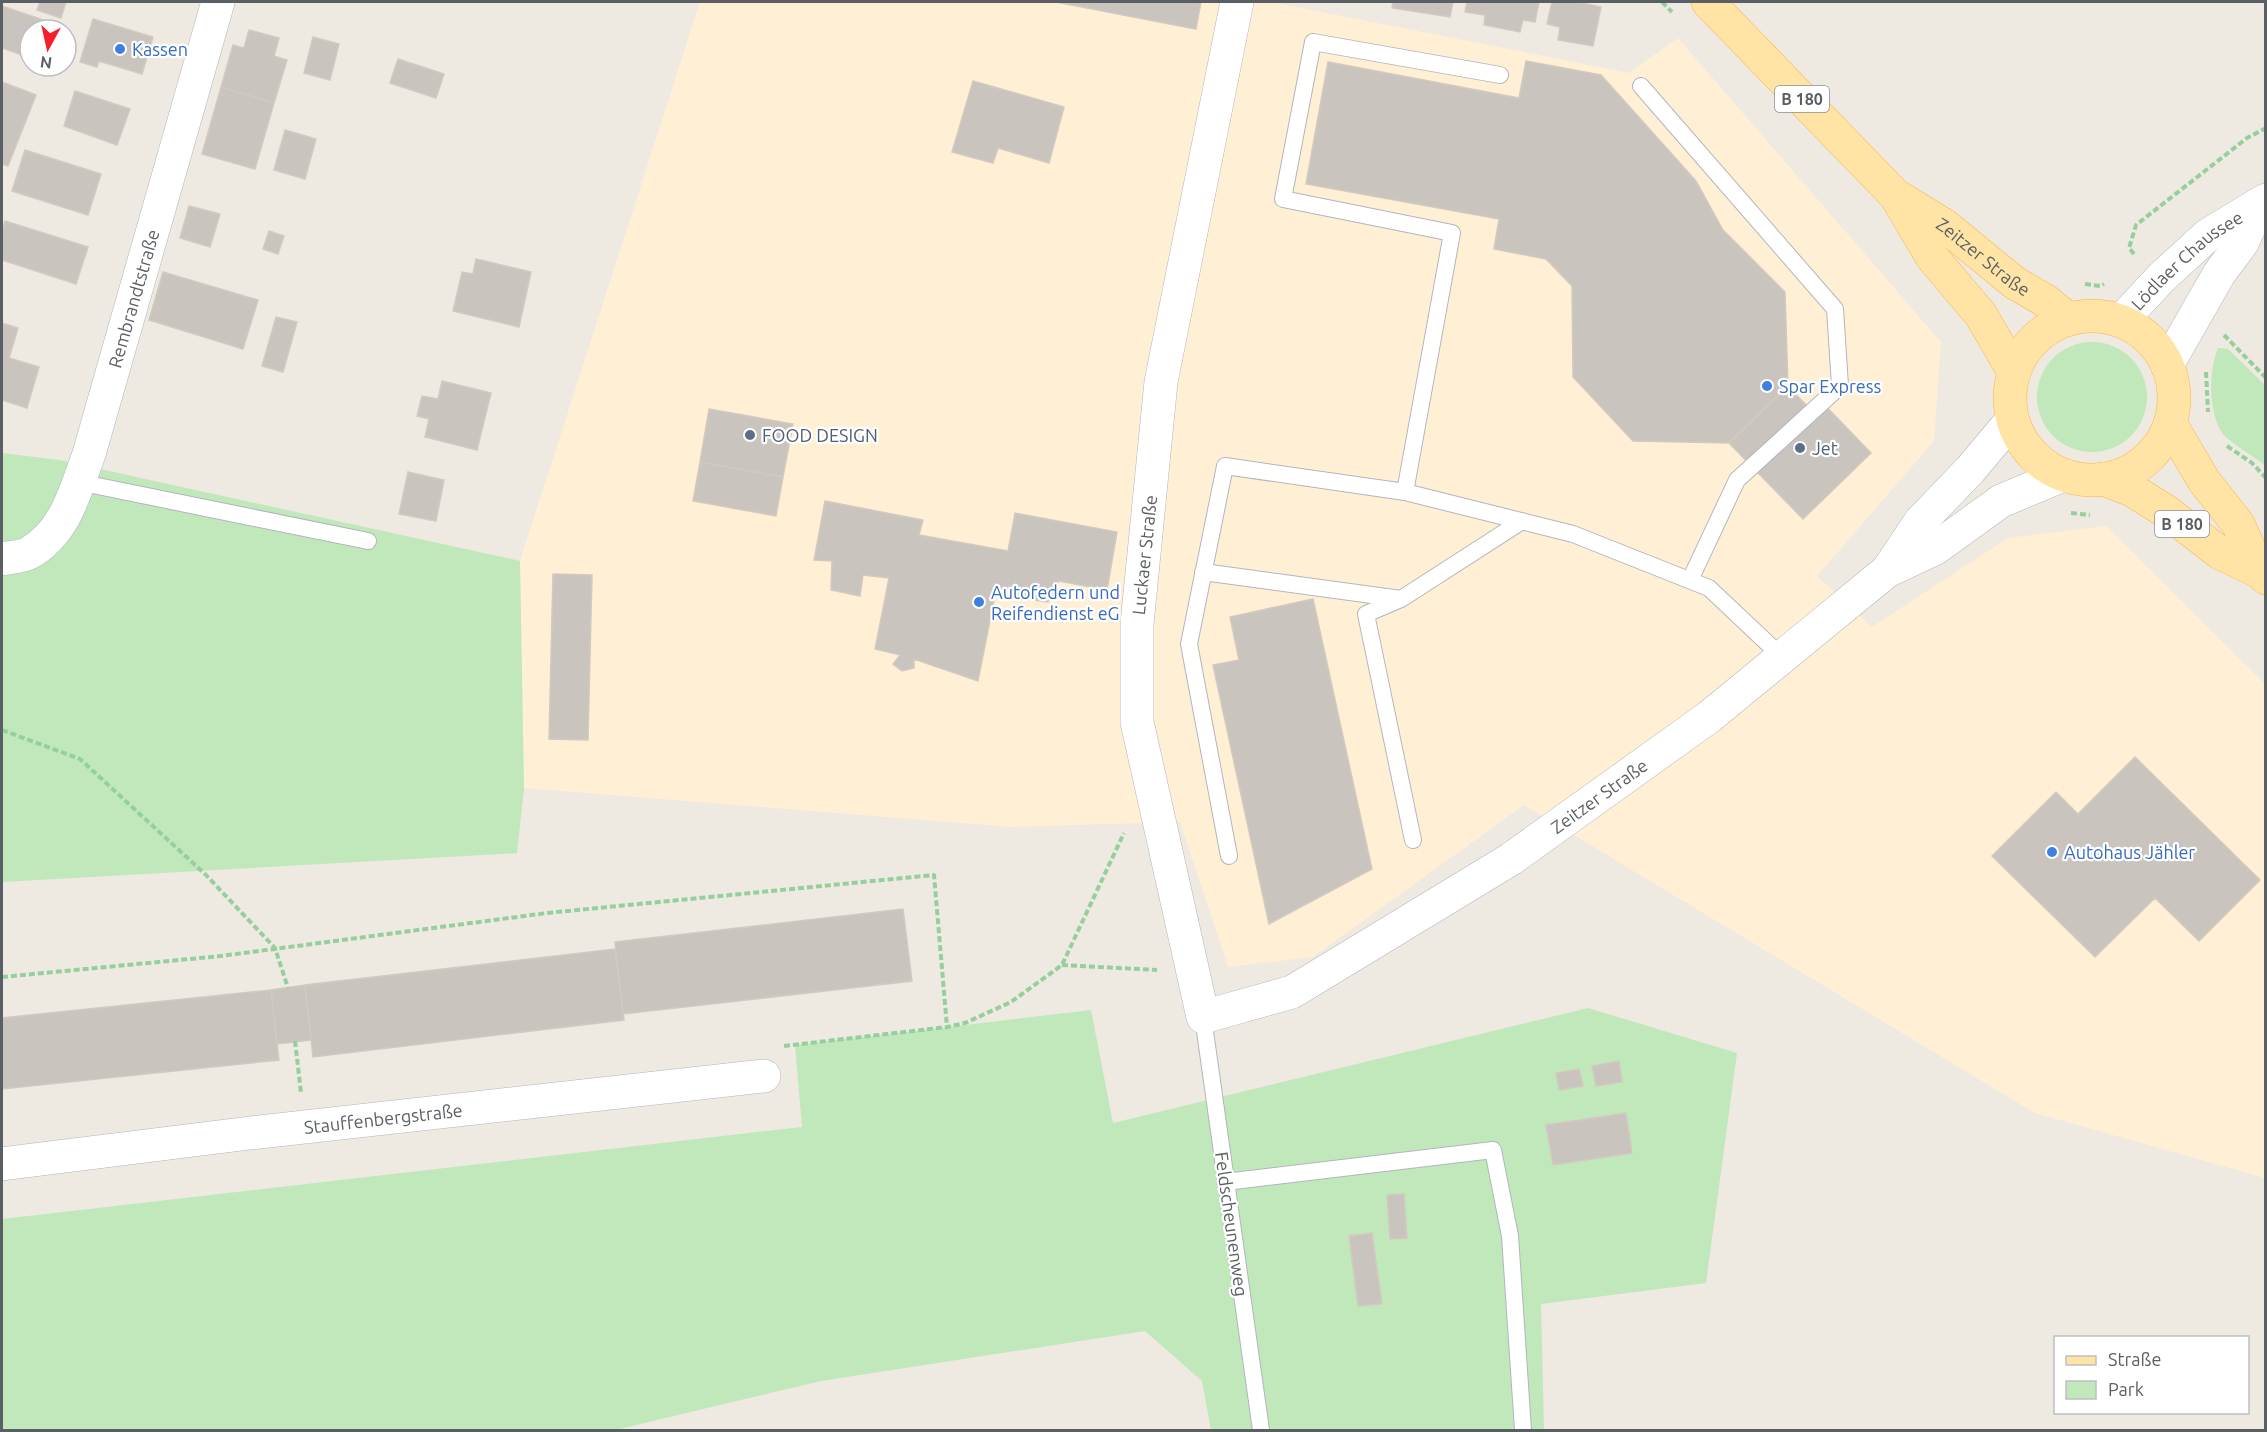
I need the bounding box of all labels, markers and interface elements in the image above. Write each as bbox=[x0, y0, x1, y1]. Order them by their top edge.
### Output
north arrow bbox=[18, 18, 78, 78]
place label: Kassen bbox=[132, 39, 188, 59]
marker: Kassen bbox=[113, 42, 127, 56]
text: N bbox=[39, 53, 53, 73]
road number: B 180 bbox=[1775, 86, 1829, 112]
street label: Lödlaer Chaussee bbox=[2127, 207, 2246, 314]
street label: Zeitzer Straße bbox=[1933, 213, 2034, 300]
street label: Rembrandtstraße bbox=[104, 227, 163, 370]
place label: Spar Express bbox=[1779, 376, 1882, 396]
marker: Spar Express bbox=[1760, 379, 1774, 393]
place label: FOOD DESIGN bbox=[762, 425, 878, 445]
marker: FOOD DESIGN bbox=[743, 428, 757, 442]
place label: Jet bbox=[1812, 438, 1838, 458]
marker: Jet bbox=[1793, 441, 1807, 455]
street label: Luckaer Straße bbox=[1128, 494, 1160, 616]
road number: B 180 bbox=[2155, 511, 2209, 537]
place label: Autofedern und Reifendienst eG bbox=[991, 582, 1120, 623]
marker: Autofedern und Reifendienst eG bbox=[972, 595, 986, 609]
street label: Zeitzer Straße bbox=[1547, 755, 1651, 837]
place label: Autohaus Jähler bbox=[2064, 842, 2195, 862]
marker: Autohaus Jähler bbox=[2045, 845, 2059, 859]
street label: Stauffenbergstraße bbox=[303, 1100, 464, 1137]
street label: Feldscheunenweg bbox=[1212, 1150, 1252, 1298]
legend bbox=[2054, 1336, 2249, 1414]
text: Straße bbox=[2108, 1349, 2161, 1369]
text: Park bbox=[2108, 1379, 2144, 1399]

